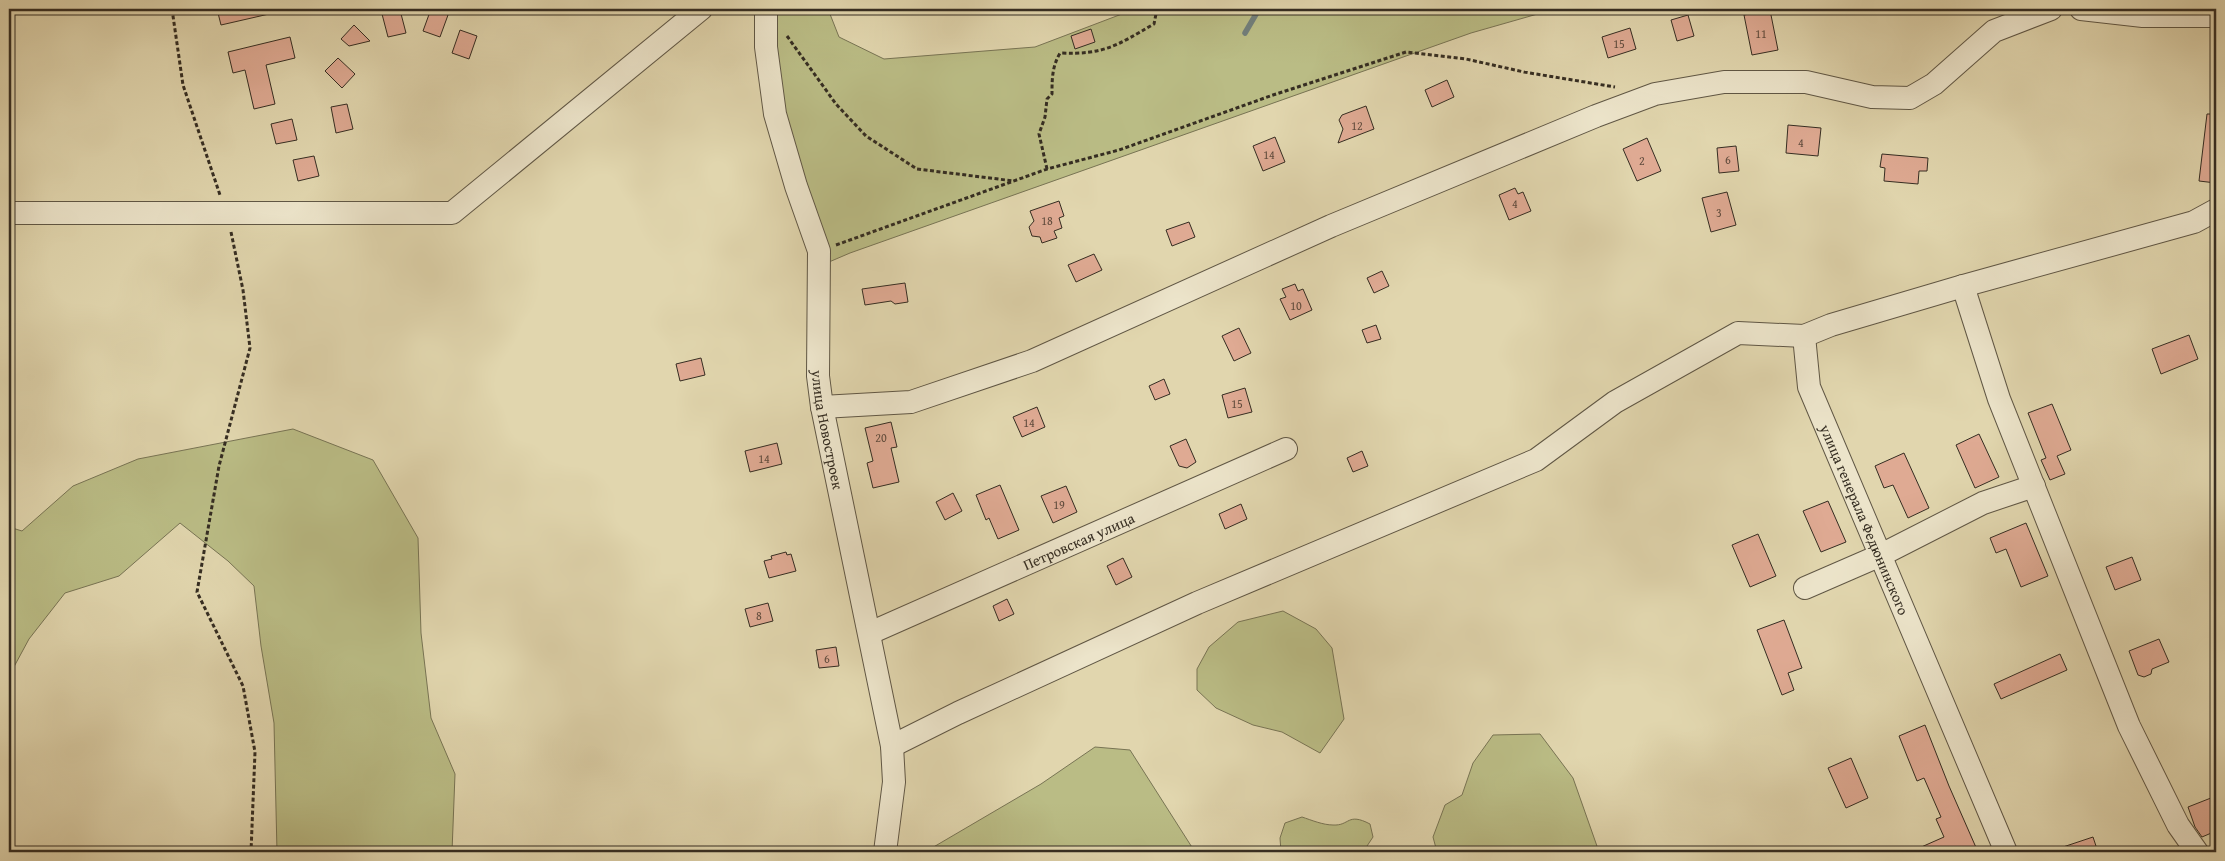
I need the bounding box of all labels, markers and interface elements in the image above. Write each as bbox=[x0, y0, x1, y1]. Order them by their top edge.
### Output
house number: 11 bbox=[1755, 25, 1767, 42]
house number: 15 bbox=[1613, 35, 1625, 52]
house number: 12 bbox=[1351, 117, 1363, 134]
house number: 4 bbox=[1798, 134, 1804, 151]
house number: 14 bbox=[1263, 146, 1275, 163]
house number: 6 bbox=[1725, 151, 1731, 168]
house number: 2 bbox=[1639, 152, 1645, 169]
house number: 4 bbox=[1512, 195, 1518, 212]
house number: 3 bbox=[1716, 204, 1722, 221]
house number: 18 bbox=[1041, 212, 1053, 229]
house number: 10 bbox=[1290, 297, 1302, 314]
street label: улица Новостроек bbox=[807, 369, 849, 491]
house number: 15 bbox=[1231, 395, 1243, 412]
house number: 14 bbox=[1023, 414, 1035, 431]
street label: улица генерала Федюнинского bbox=[1815, 420, 1915, 618]
house number: 20 bbox=[875, 429, 887, 446]
house number: 14 bbox=[758, 450, 770, 467]
house number: 19 bbox=[1053, 496, 1065, 513]
street label: Петровская улица bbox=[1019, 507, 1138, 575]
house number: 8 bbox=[756, 607, 762, 624]
house number: 6 bbox=[824, 650, 830, 667]

